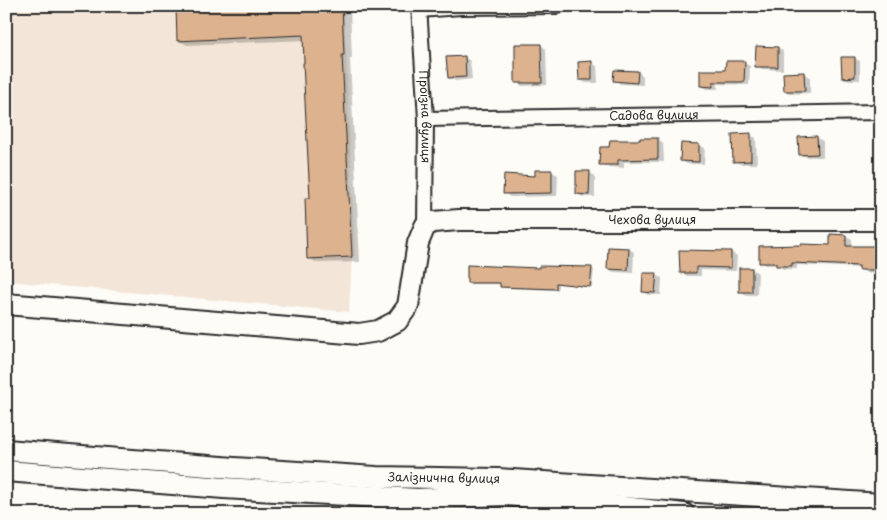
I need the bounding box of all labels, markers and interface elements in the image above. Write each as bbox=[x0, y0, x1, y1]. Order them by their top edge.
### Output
street label: Проїзна вулиця bbox=[415, 70, 436, 163]
street label: Садова вулиця bbox=[609, 105, 699, 124]
street label: Чехова вулиця bbox=[608, 210, 696, 228]
street label: Залізнична вулиця bbox=[387, 467, 500, 487]

